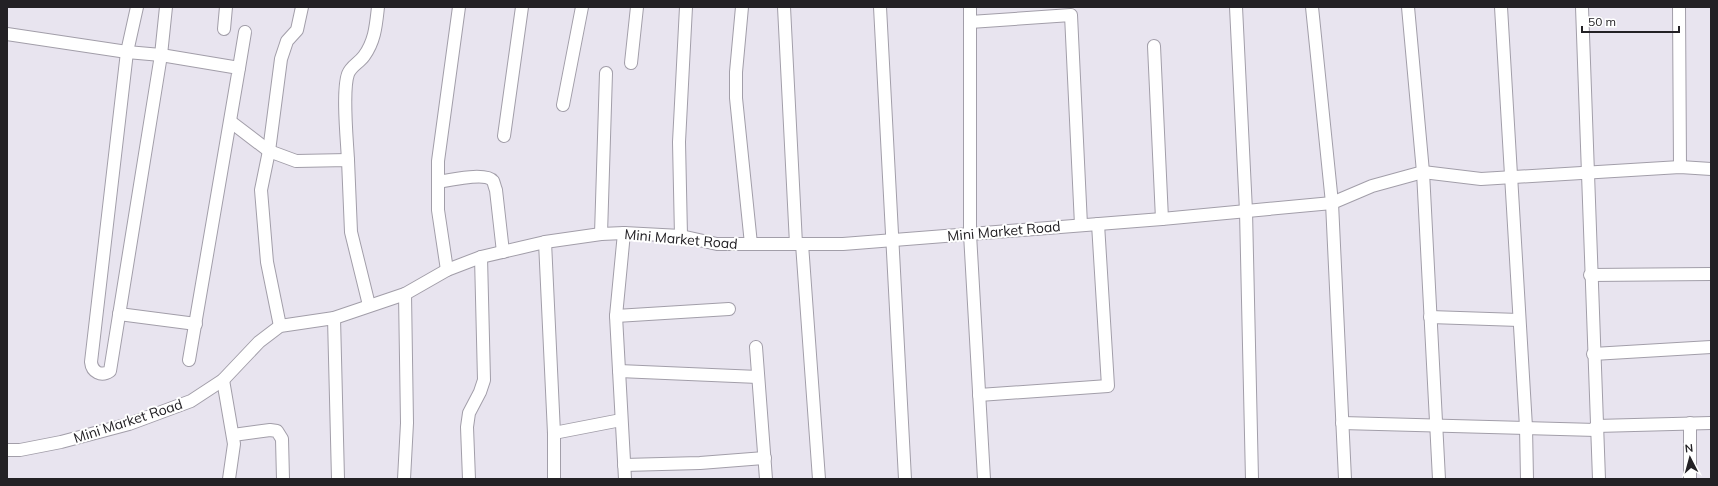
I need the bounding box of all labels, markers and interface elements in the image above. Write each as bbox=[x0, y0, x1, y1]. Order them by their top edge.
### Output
scale bar bbox=[1582, 8, 1679, 34]
text: 50 m bbox=[1588, 14, 1616, 29]
street label: Mini Market Road bbox=[947, 217, 1061, 245]
street label: Mini Market Road bbox=[624, 225, 738, 253]
street label: Mini Market Road bbox=[71, 395, 185, 447]
north arrow bbox=[1670, 438, 1710, 478]
text: N bbox=[1684, 441, 1694, 455]

